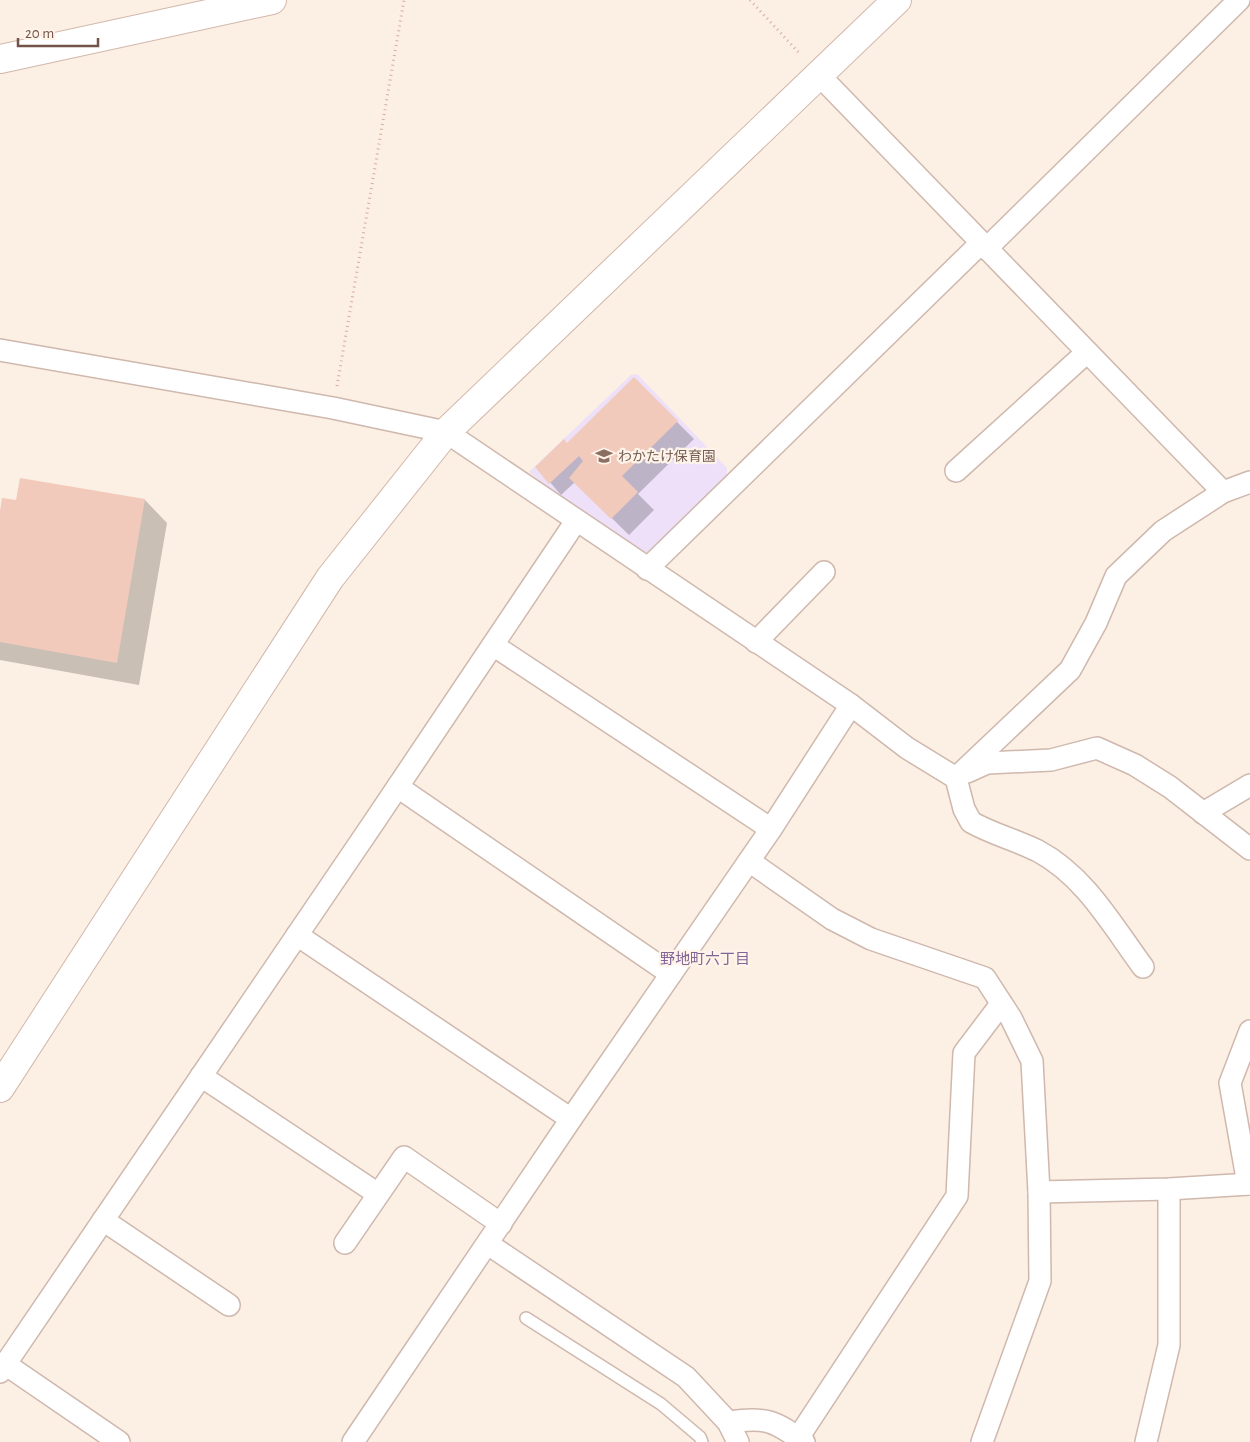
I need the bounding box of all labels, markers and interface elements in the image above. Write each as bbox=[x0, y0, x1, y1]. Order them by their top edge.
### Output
scale bar bbox=[18, 15, 98, 47]
text: 20 m bbox=[25, 26, 54, 41]
school or university icon: わかたけ保育園 bbox=[594, 446, 614, 466]
place label: わかたけ保育園 bbox=[618, 449, 716, 464]
district label: 野地町六丁目 bbox=[660, 951, 750, 967]

